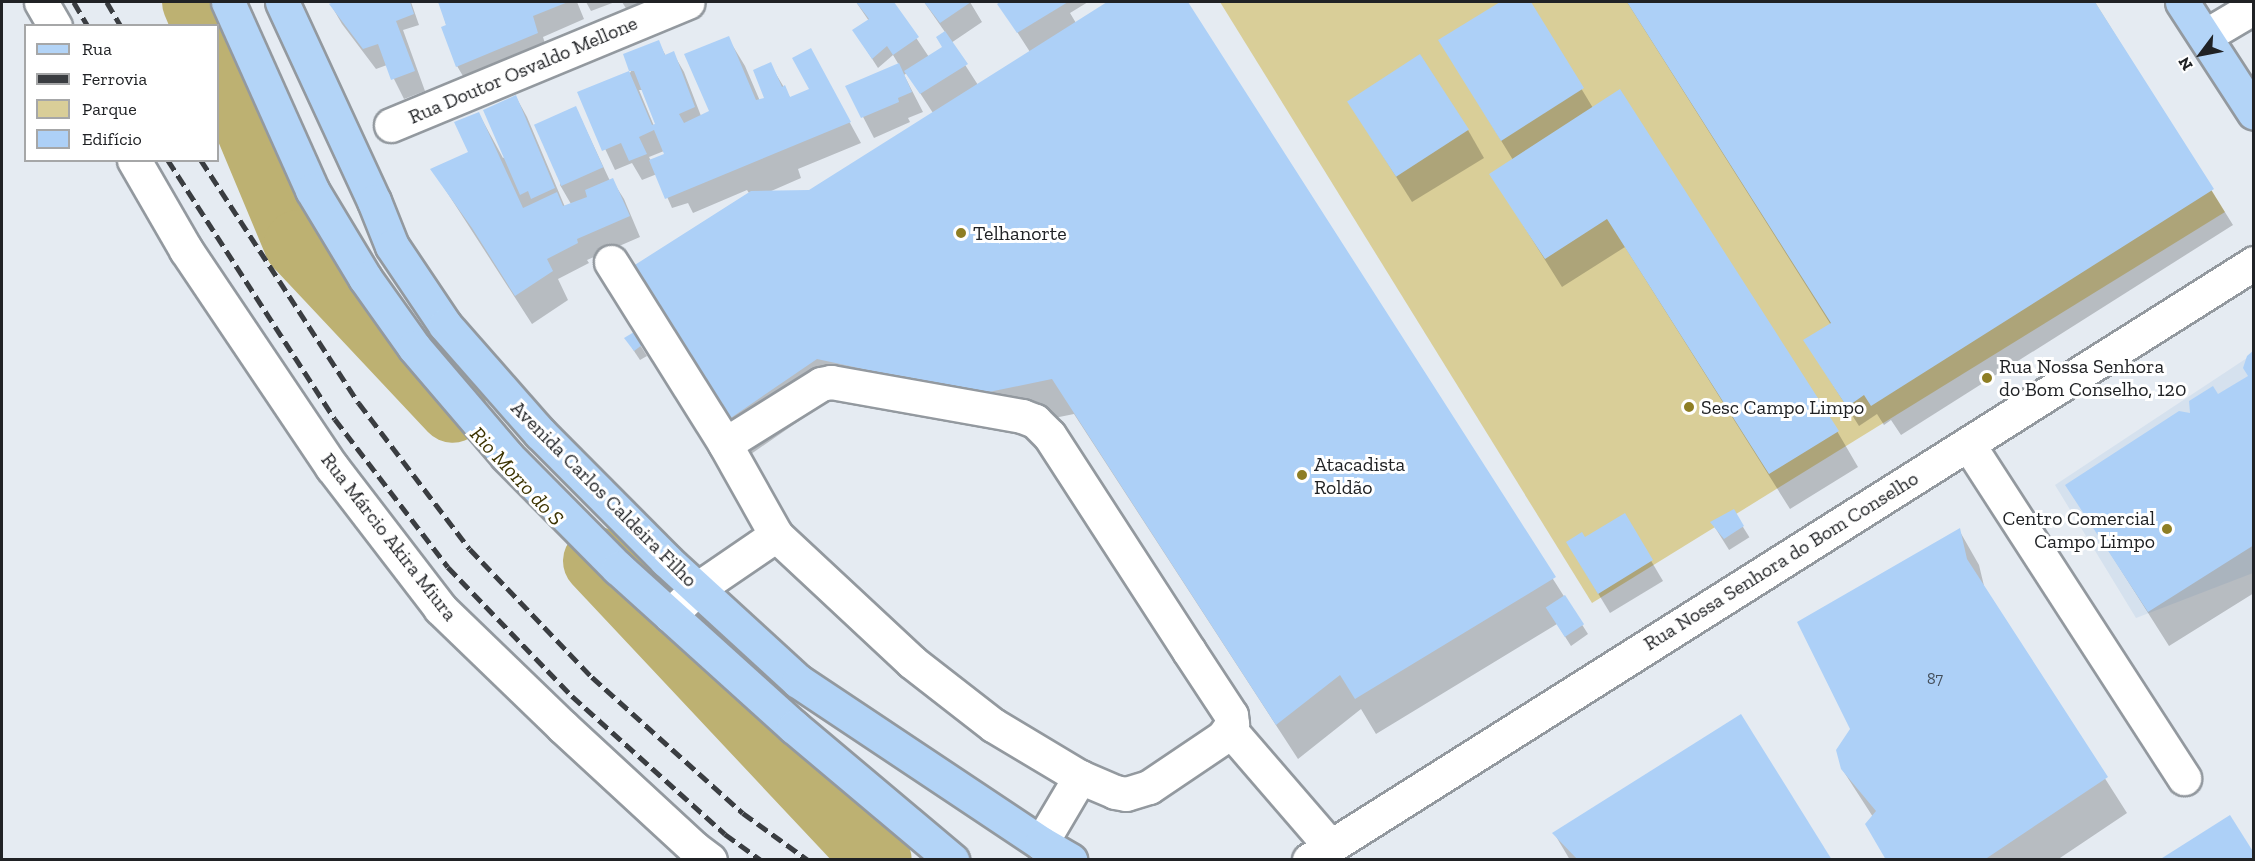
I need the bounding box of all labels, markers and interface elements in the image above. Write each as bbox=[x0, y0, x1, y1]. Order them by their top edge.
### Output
street label: Rua Doutor Osvaldo Mellone bbox=[405, 11, 641, 129]
legend bbox=[24, 24, 219, 162]
north arrow bbox=[2171, 24, 2231, 84]
text: Rua bbox=[82, 38, 112, 60]
text: N bbox=[2174, 54, 2197, 74]
text: Ferrovia bbox=[82, 68, 147, 90]
text: Parque bbox=[82, 98, 137, 120]
text: Edifício bbox=[82, 128, 142, 150]
place label: Telhanorte bbox=[973, 221, 1067, 245]
marker: Telhanorte bbox=[954, 226, 968, 240]
place label: Rua Nossa Senhora do Bom Conselho, 120 bbox=[1999, 354, 2186, 401]
marker: Rua Nossa Senhora do Bom Conselho, 120 bbox=[1980, 371, 1994, 385]
place label: Sesc Campo Limpo bbox=[1701, 395, 1864, 419]
street label: Avenida Carlos Caldeira Filho bbox=[506, 396, 702, 592]
marker: Sesc Campo Limpo bbox=[1682, 400, 1696, 414]
water label: Rio Morro do S bbox=[465, 421, 569, 531]
street label: Rua Márcio Akira Miura bbox=[316, 448, 462, 626]
place label: Atacadista Roldão bbox=[1314, 452, 1405, 499]
street label: Rua Nossa Senhora do Bom Conselho bbox=[1639, 466, 1923, 656]
marker: Atacadista Roldão bbox=[1295, 468, 1309, 482]
place label: Centro Comercial Campo Limpo bbox=[2003, 506, 2155, 553]
marker: Centro Comercial Campo Limpo bbox=[2160, 522, 2174, 536]
house number: 87 bbox=[1927, 669, 1943, 689]

